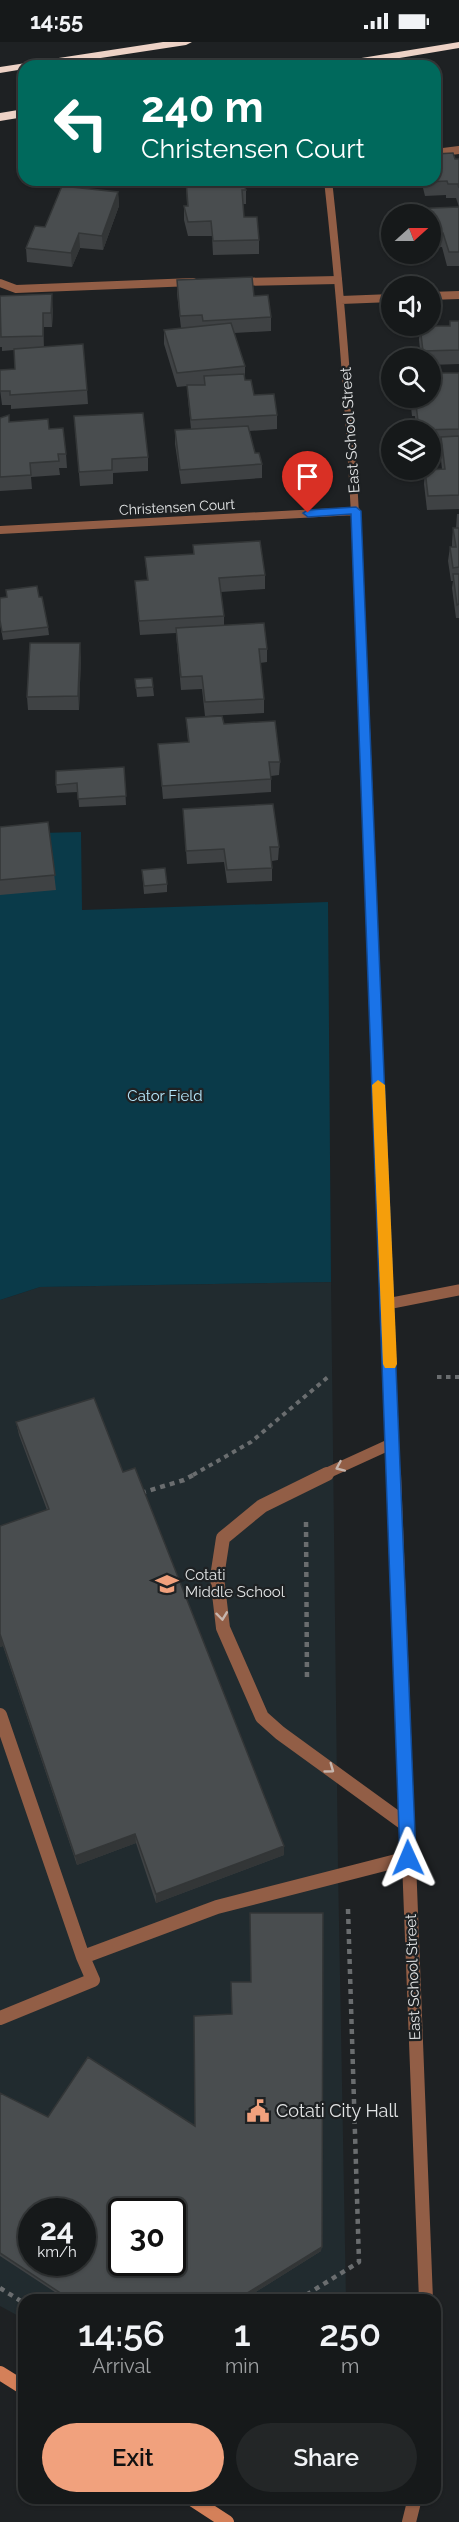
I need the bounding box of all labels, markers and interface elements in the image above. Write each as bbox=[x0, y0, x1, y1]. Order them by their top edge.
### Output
text: 14:55 bbox=[30, 8, 83, 34]
text: 240 m bbox=[141, 83, 264, 132]
icon: left bbox=[42, 84, 120, 162]
text: Christensen Court bbox=[141, 133, 365, 164]
north arrow bbox=[381, 204, 441, 264]
map controls bbox=[381, 204, 441, 480]
button: sound bbox=[381, 276, 441, 336]
button: search bbox=[381, 348, 441, 408]
street label: East School Street bbox=[337, 366, 363, 494]
button: layers bbox=[381, 420, 441, 480]
pin bbox=[282, 451, 333, 513]
icon: arrive bbox=[291, 460, 324, 493]
street label: Christensen Court bbox=[119, 496, 236, 518]
park label: Cator Field bbox=[127, 1087, 203, 1105]
one-way arrow bbox=[335, 1460, 346, 1472]
place label: Cotati Middle School bbox=[185, 1566, 286, 1601]
school or university icon: Cotati Middle School bbox=[154, 1571, 180, 1597]
one-way arrow bbox=[215, 1612, 227, 1621]
one-way arrow bbox=[324, 1762, 335, 1773]
position arrow bbox=[376, 1826, 440, 1890]
street label: East School Street bbox=[402, 1914, 424, 2040]
public building icon: Cotati City Hall bbox=[245, 2098, 271, 2124]
place label: Cotati City Hall bbox=[276, 2100, 398, 2121]
speed limit sign: 30 bbox=[108, 2198, 186, 2276]
text: 24 bbox=[40, 2212, 74, 2247]
text: km/h bbox=[37, 2243, 77, 2261]
text: 14:56 bbox=[78, 2312, 165, 2354]
text: 1 bbox=[234, 2312, 251, 2354]
text: 250 bbox=[319, 2312, 381, 2354]
text: Arrival bbox=[92, 2354, 151, 2378]
text: min bbox=[225, 2354, 259, 2378]
text: m bbox=[341, 2354, 359, 2378]
button: Exit bbox=[42, 2423, 224, 2492]
button: Share bbox=[236, 2423, 417, 2492]

